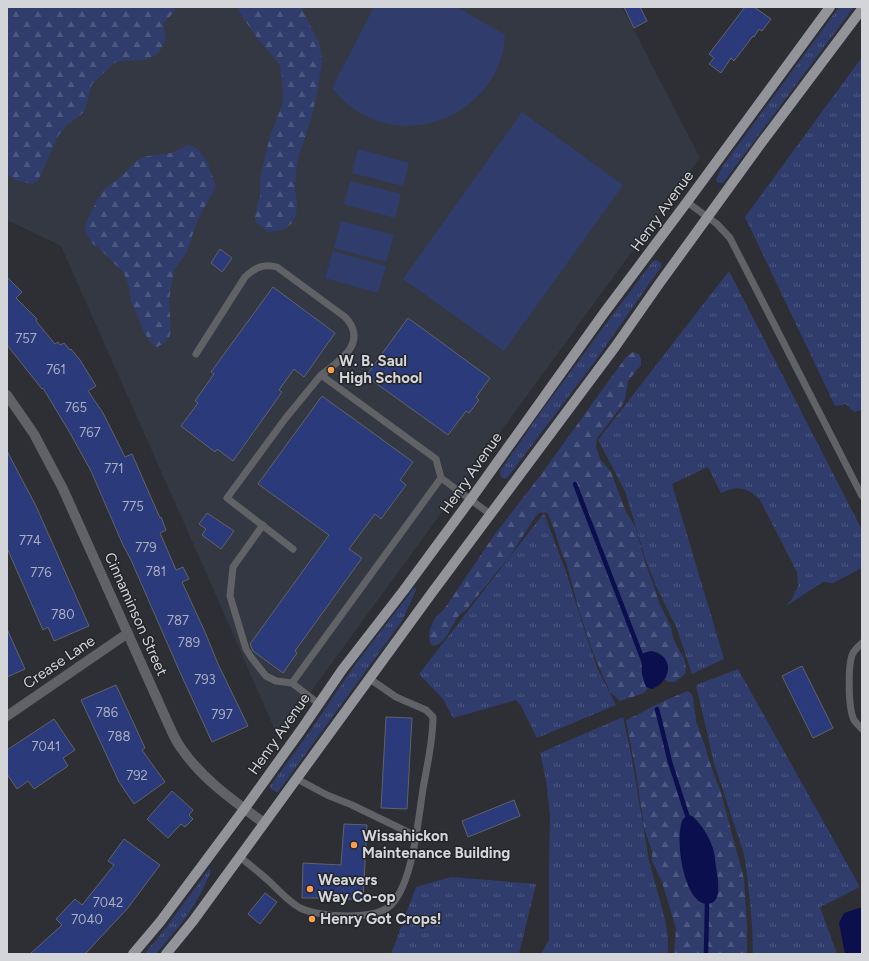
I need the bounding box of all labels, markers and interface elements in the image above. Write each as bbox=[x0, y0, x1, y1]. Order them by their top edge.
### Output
street label: Henry Avenue bbox=[627, 167, 697, 255]
house number: 757 bbox=[15, 331, 37, 346]
place label: W. B. Saul High School bbox=[339, 352, 422, 387]
house number: 761 bbox=[46, 362, 66, 377]
marker: W. B. Saul High School bbox=[326, 365, 336, 375]
house number: 765 bbox=[65, 400, 87, 415]
house number: 767 bbox=[79, 425, 101, 440]
street label: Henry Avenue bbox=[436, 429, 506, 517]
house number: 771 bbox=[104, 461, 124, 476]
house number: 775 bbox=[122, 499, 144, 514]
house number: 774 bbox=[19, 533, 41, 548]
house number: 779 bbox=[135, 540, 157, 555]
street label: Cinnaminson Street bbox=[101, 550, 171, 679]
house number: 781 bbox=[146, 564, 166, 579]
house number: 776 bbox=[30, 565, 52, 580]
house number: 780 bbox=[51, 607, 75, 622]
house number: 787 bbox=[167, 613, 189, 628]
street label: Crease Lane bbox=[20, 631, 98, 693]
house number: 789 bbox=[178, 635, 200, 650]
house number: 793 bbox=[194, 672, 216, 687]
street label: Henry Avenue bbox=[244, 690, 314, 778]
house number: 786 bbox=[96, 705, 118, 720]
house number: 797 bbox=[211, 707, 233, 722]
house number: 788 bbox=[108, 729, 130, 744]
house number: 7041 bbox=[32, 739, 60, 754]
house number: 792 bbox=[126, 768, 148, 783]
place label: Wissahickon Maintenance Building bbox=[362, 827, 510, 862]
marker: Wissahickon Maintenance Building bbox=[349, 840, 359, 850]
place label: Weavers Way Co-op bbox=[318, 871, 396, 906]
marker: Weavers Way Co-op bbox=[305, 884, 315, 894]
house number: 7042 bbox=[93, 895, 123, 910]
place label: Henry Got Crops! bbox=[320, 910, 441, 928]
house number: 7040 bbox=[71, 912, 103, 927]
marker: Henry Got Crops! bbox=[307, 914, 317, 924]

